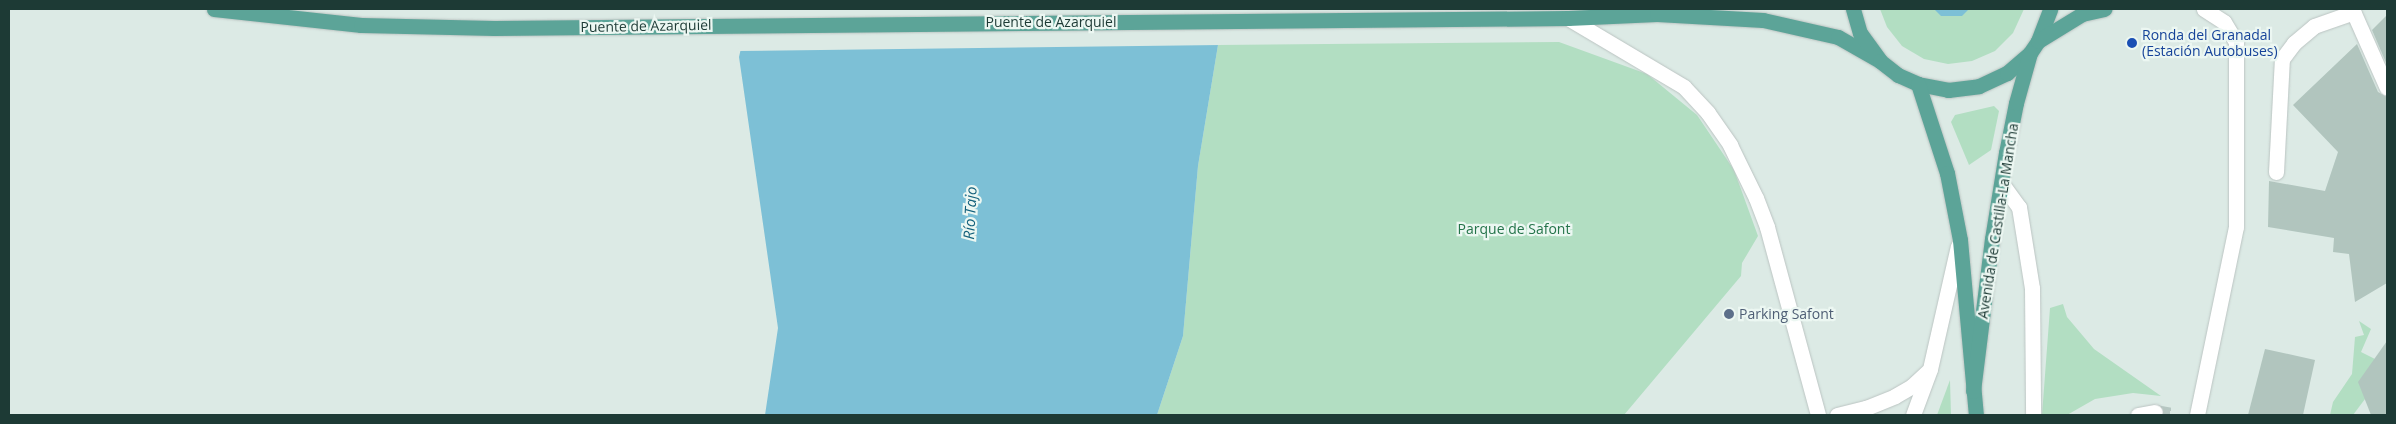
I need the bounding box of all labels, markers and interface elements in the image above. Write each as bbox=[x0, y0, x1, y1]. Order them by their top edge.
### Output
street label: Puente de Azarquiel bbox=[985, 14, 1117, 30]
street label: Puente de Azarquiel bbox=[580, 16, 712, 36]
place label: Ronda del Granadal (Estación Autobuses) bbox=[2142, 27, 2278, 59]
marker: Ronda del Granadal (Estación Autobuses) bbox=[2126, 37, 2138, 49]
street label: Avenida de Castilla-La Mancha bbox=[1974, 122, 2022, 320]
water label: Río Tajo bbox=[960, 186, 980, 240]
park label: Parque de Safont bbox=[1458, 221, 1570, 237]
place label: Parking Safont bbox=[1739, 306, 1834, 322]
marker: Parking Safont bbox=[1723, 308, 1735, 320]

